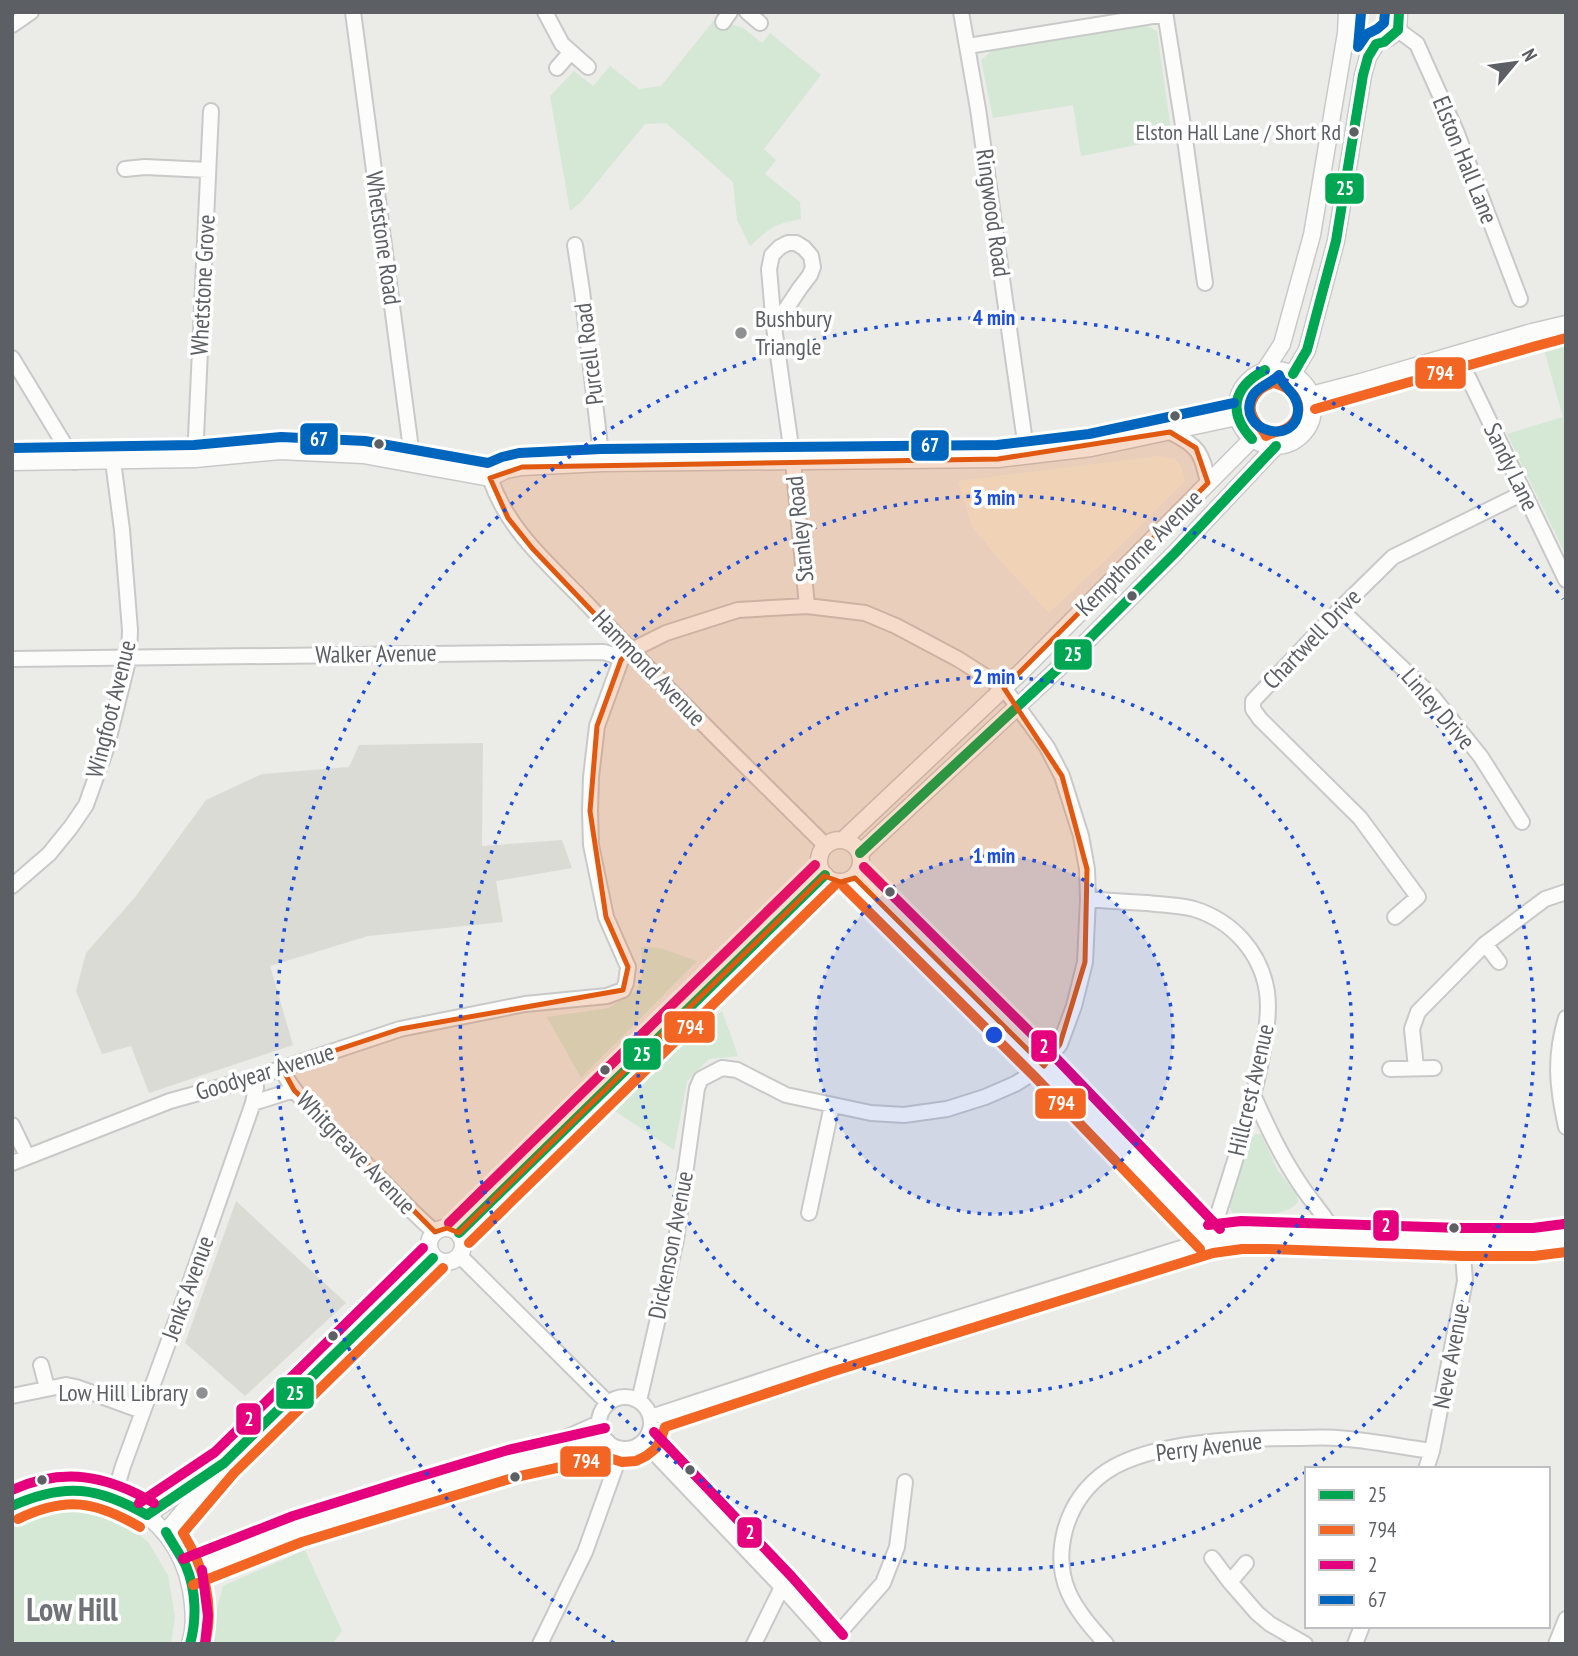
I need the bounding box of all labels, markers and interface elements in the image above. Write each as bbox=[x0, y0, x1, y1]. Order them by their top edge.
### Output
north arrow bbox=[1480, 28, 1550, 98]
text: N bbox=[1517, 44, 1543, 65]
street label: Elston Hall Lane bbox=[1426, 92, 1505, 228]
place label: Elston Hall Lane / Short Rd bbox=[1136, 118, 1341, 146]
marker: Elston Hall Lane / Short Rd bbox=[1347, 125, 1361, 139]
street label: Ringwood Road bbox=[969, 147, 1018, 279]
street label: Whetstone Road bbox=[359, 169, 408, 307]
line badge: 25 bbox=[1324, 172, 1365, 205]
text: 25 bbox=[1336, 176, 1354, 200]
street label: Whetstone Grove bbox=[183, 214, 222, 356]
street label: Purcell Road bbox=[567, 301, 610, 407]
place label: Bushbury Triangle bbox=[755, 303, 832, 362]
text: 4 min bbox=[973, 304, 1015, 331]
marker: Bushbury Triangle bbox=[733, 325, 749, 341]
line badge: 794 bbox=[1414, 356, 1467, 390]
text: 794 bbox=[1426, 361, 1454, 385]
unlabelled marker bbox=[1168, 409, 1182, 423]
street label: Sandy Lane bbox=[1477, 418, 1546, 516]
line badge: 67 bbox=[299, 422, 339, 456]
text: 67 bbox=[310, 427, 328, 451]
line badge: 67 bbox=[910, 429, 950, 462]
text: 67 bbox=[921, 433, 939, 457]
unlabelled marker bbox=[372, 437, 386, 451]
street label: Stanley Road bbox=[779, 474, 820, 584]
street label: Kempthorne Avenue bbox=[1069, 483, 1208, 622]
text: 3 min bbox=[973, 484, 1015, 511]
street label: Chartwell Drive bbox=[1256, 582, 1367, 696]
unlabelled marker bbox=[1125, 589, 1139, 603]
street label: Hammond Avenue bbox=[586, 603, 713, 732]
street label: Wingfoot Avenue bbox=[78, 637, 143, 781]
street label: Walker Avenue bbox=[315, 637, 437, 670]
line badge: 25 bbox=[1053, 638, 1093, 671]
text: 25 bbox=[1064, 642, 1082, 666]
street label: Linley Drive bbox=[1395, 662, 1482, 756]
text: 2 min bbox=[973, 663, 1015, 690]
text: 1 min bbox=[973, 842, 1015, 869]
unlabelled marker bbox=[883, 885, 897, 899]
line badge: 794 bbox=[663, 1010, 716, 1044]
text: 794 bbox=[676, 1015, 704, 1039]
street label: Hillcrest Avenue bbox=[1220, 1021, 1281, 1159]
centre of rings bbox=[982, 1023, 1006, 1047]
line badge: 2 bbox=[1030, 1029, 1058, 1063]
text: 2 bbox=[1039, 1034, 1049, 1058]
street label: Goodyear Avenue bbox=[192, 1036, 338, 1107]
line badge: 25 bbox=[622, 1037, 662, 1071]
text: 25 bbox=[633, 1042, 651, 1066]
unlabelled marker bbox=[598, 1063, 612, 1077]
street label: Whitgreave Avenue bbox=[290, 1085, 423, 1221]
line badge: 794 bbox=[1034, 1087, 1087, 1120]
text: 794 bbox=[1047, 1091, 1075, 1115]
street label: Dickenson Avenue bbox=[641, 1168, 700, 1321]
line badge: 2 bbox=[1372, 1209, 1400, 1242]
text: 2 bbox=[1381, 1213, 1391, 1237]
unlabelled marker bbox=[1447, 1221, 1461, 1235]
street label: Jenks Avenue bbox=[154, 1231, 221, 1345]
street label: Neve Avenue bbox=[1425, 1301, 1476, 1411]
unlabelled marker bbox=[326, 1329, 340, 1343]
line badge: 25 bbox=[275, 1376, 315, 1410]
place label: Low Hill Library bbox=[58, 1377, 188, 1408]
text: 25 bbox=[286, 1381, 304, 1405]
marker: Low Hill Library bbox=[194, 1385, 210, 1401]
line badge: 2 bbox=[235, 1402, 262, 1436]
text: 2 bbox=[244, 1407, 254, 1431]
street label: Perry Avenue bbox=[1154, 1425, 1264, 1468]
line badge: 794 bbox=[559, 1445, 612, 1478]
text: 794 bbox=[572, 1449, 600, 1473]
unlabelled marker bbox=[683, 1463, 697, 1477]
legend bbox=[1305, 1467, 1550, 1628]
unlabelled marker bbox=[508, 1470, 522, 1484]
unlabelled marker bbox=[35, 1473, 49, 1487]
text: 25 bbox=[1368, 1481, 1387, 1508]
line badge: 2 bbox=[736, 1516, 763, 1549]
text: 794 bbox=[1368, 1516, 1397, 1543]
text: 2 bbox=[745, 1520, 755, 1544]
text: 2 bbox=[1368, 1551, 1377, 1578]
text: 67 bbox=[1368, 1586, 1387, 1613]
district label: Low Hill bbox=[26, 1588, 118, 1630]

